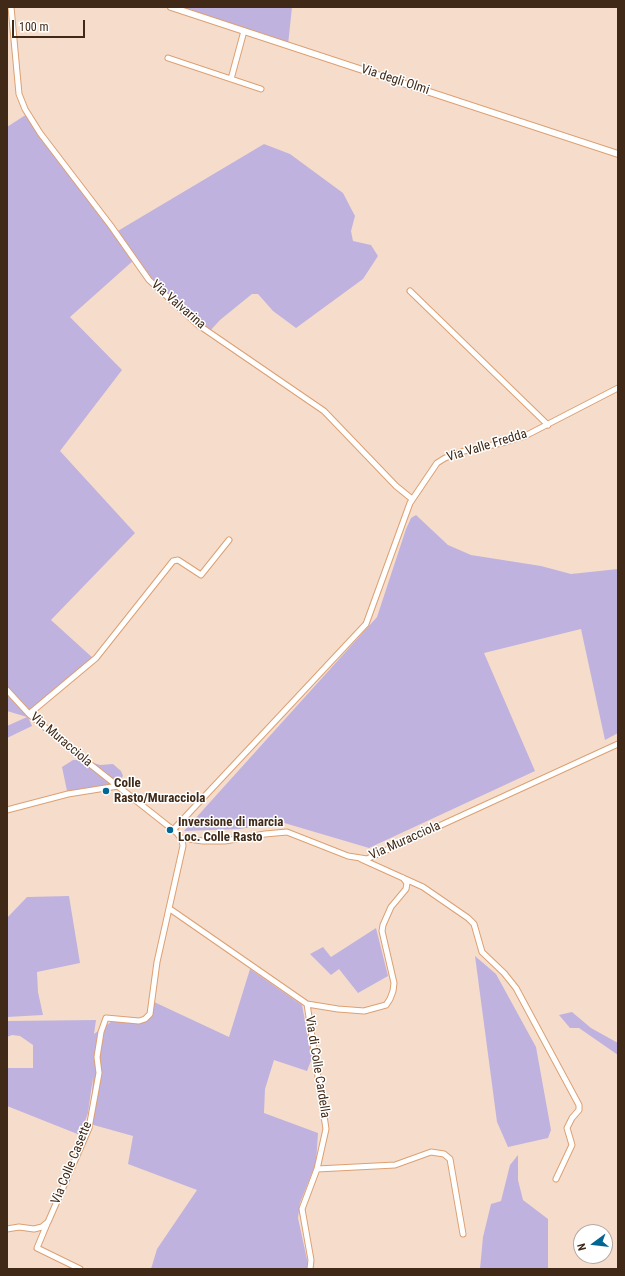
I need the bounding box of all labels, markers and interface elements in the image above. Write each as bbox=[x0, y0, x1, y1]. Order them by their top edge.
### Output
scale bar bbox=[14, 12, 87, 38]
text: 100 m bbox=[19, 20, 49, 34]
street label: Via degli Olmi bbox=[359, 62, 431, 98]
street label: Via Valvarina bbox=[148, 277, 208, 333]
street label: Via Valle Fredda bbox=[445, 426, 529, 466]
street label: Via Muracciola bbox=[27, 710, 95, 770]
place label: Colle Rasto/Muracciola bbox=[114, 776, 205, 807]
marker: Colle Rasto/Muracciola bbox=[101, 786, 111, 796]
place label: Inversione di marcia Loc. Colle Rasto bbox=[178, 815, 283, 846]
street label: Via Muracciola bbox=[367, 818, 443, 864]
marker: Inversione di marcia Loc. Colle Rasto bbox=[165, 825, 175, 835]
street label: Via di Colle Cardella bbox=[301, 1015, 333, 1119]
street label: Via Colle Casette bbox=[48, 1119, 96, 1207]
north arrow bbox=[573, 1224, 613, 1264]
text: N bbox=[575, 1242, 589, 1252]

